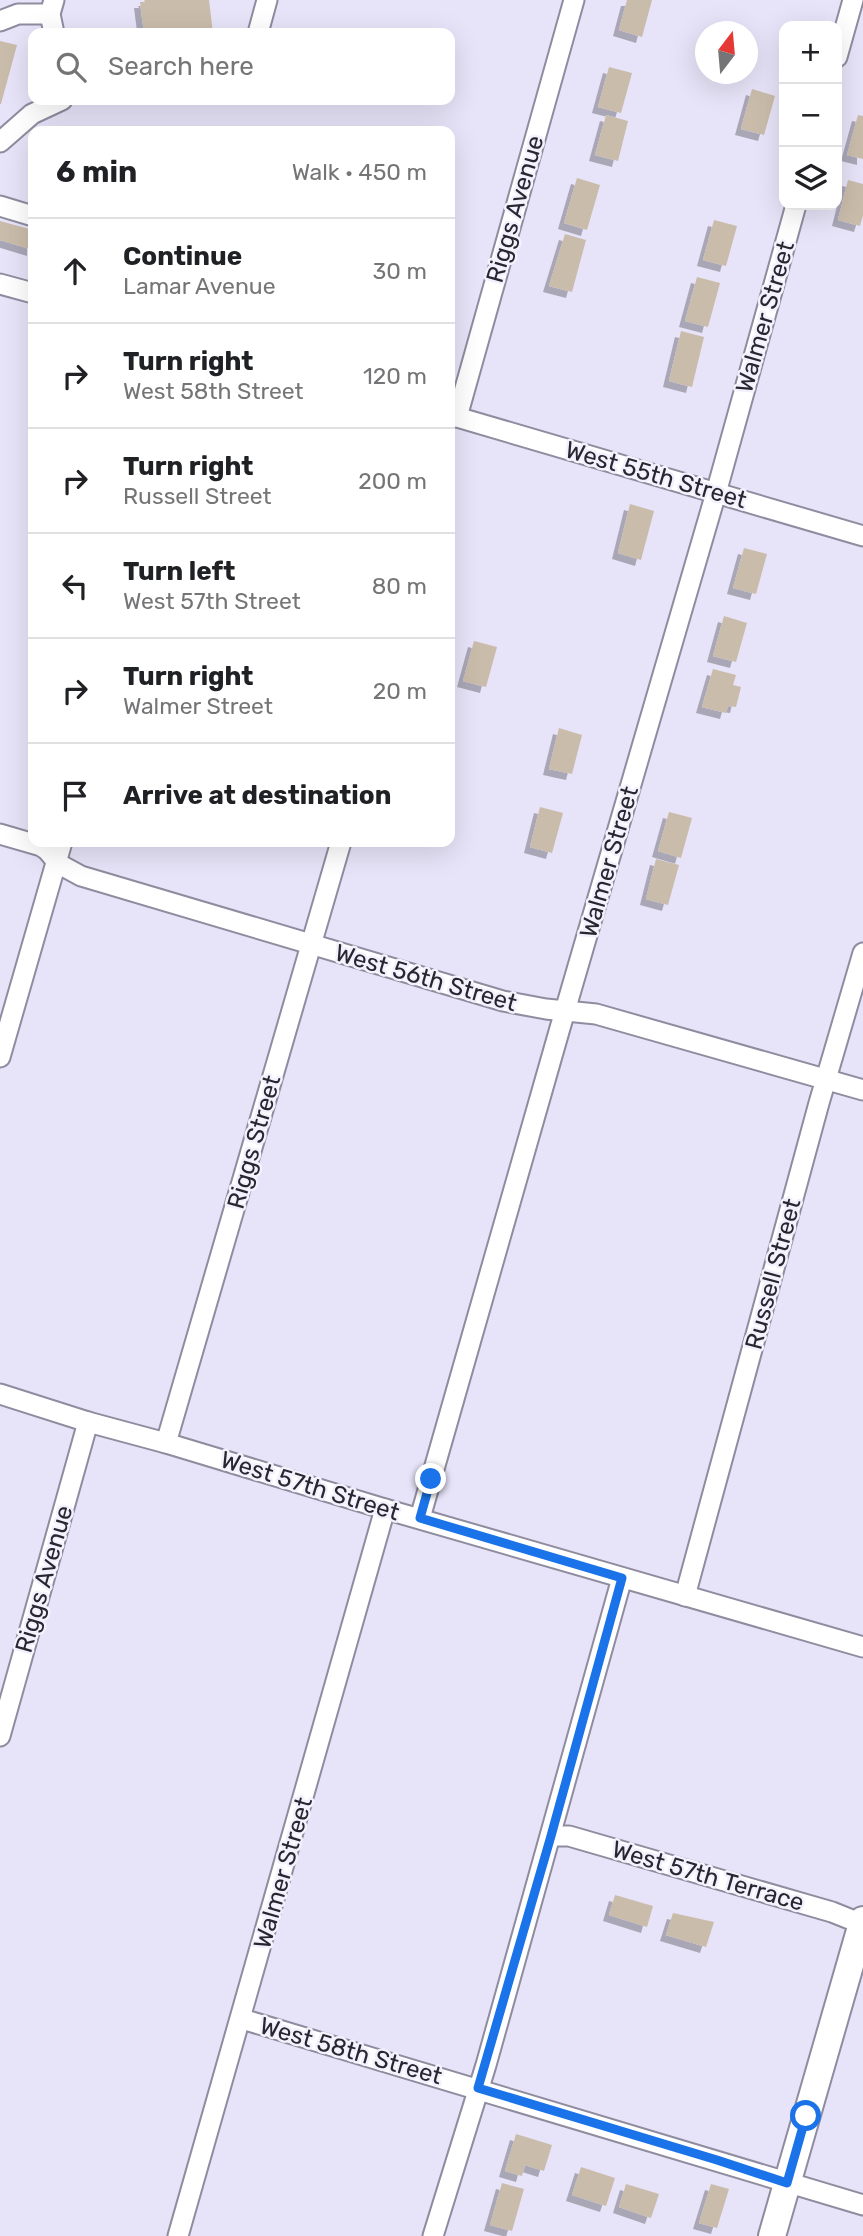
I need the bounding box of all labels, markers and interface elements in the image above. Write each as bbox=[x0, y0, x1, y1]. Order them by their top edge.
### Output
north arrow bbox=[695, 21, 758, 84]
map controls bbox=[779, 21, 842, 210]
button: + bbox=[779, 21, 842, 84]
search box bbox=[28, 28, 455, 105]
icon: search bbox=[52, 48, 90, 86]
text: Search here bbox=[108, 51, 254, 82]
button: − bbox=[779, 84, 842, 147]
street label: Riggs Avenue bbox=[481, 132, 549, 286]
button: layers bbox=[779, 147, 842, 210]
text: 6 min bbox=[56, 154, 137, 190]
text: Walk · 450 m bbox=[292, 158, 427, 186]
street label: Walmer Street bbox=[730, 238, 800, 396]
text: Continue bbox=[123, 241, 242, 272]
icon: ahead bbox=[56, 252, 94, 290]
text: 30 m bbox=[372, 257, 427, 285]
text: Lamar Avenue bbox=[123, 272, 276, 300]
text: Turn right bbox=[123, 346, 253, 377]
icon: right bbox=[56, 357, 94, 395]
text: 120 m bbox=[363, 362, 427, 390]
text: West 58th Street bbox=[123, 377, 304, 405]
street label: West 55th Street bbox=[562, 436, 750, 514]
text: Turn right bbox=[123, 451, 253, 482]
icon: right bbox=[56, 462, 94, 500]
text: 200 m bbox=[358, 467, 427, 495]
text: Russell Street bbox=[123, 482, 272, 510]
text: Turn left bbox=[123, 556, 235, 587]
icon: left bbox=[56, 567, 94, 605]
text: 80 m bbox=[372, 572, 427, 600]
text: West 57th Street bbox=[123, 587, 301, 615]
text: Turn right bbox=[123, 661, 253, 692]
icon: right bbox=[56, 672, 94, 710]
text: 20 m bbox=[373, 677, 427, 705]
text: Walmer Street bbox=[123, 692, 273, 720]
icon: arrive bbox=[56, 777, 94, 815]
text: Arrive at destination bbox=[123, 780, 391, 811]
street label: Walmer Street bbox=[574, 783, 644, 941]
street label: West 56th Street bbox=[332, 939, 520, 1017]
street label: Riggs Street bbox=[222, 1072, 286, 1212]
street label: Russell Street bbox=[739, 1196, 807, 1352]
street label: West 57th Street bbox=[217, 1445, 403, 1527]
route end bbox=[415, 1463, 446, 1494]
street label: Riggs Avenue bbox=[10, 1502, 78, 1656]
street label: Walmer Street bbox=[248, 1794, 318, 1952]
street label: West 57th Terrace bbox=[609, 1835, 807, 1917]
street label: West 58th Street bbox=[257, 2012, 445, 2090]
route start bbox=[790, 2100, 821, 2131]

